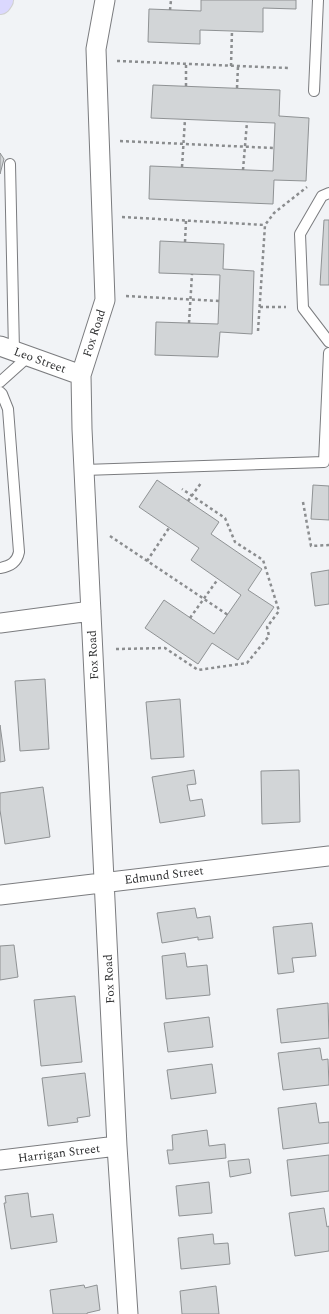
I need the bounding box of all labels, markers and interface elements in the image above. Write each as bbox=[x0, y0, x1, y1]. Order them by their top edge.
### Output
street label: Fox Road bbox=[78, 306, 111, 360]
street label: Leo Street bbox=[11, 342, 69, 379]
street label: Fox Road bbox=[83, 630, 104, 680]
street label: Edmund Street bbox=[123, 861, 205, 890]
street label: Fox Road bbox=[99, 954, 120, 1004]
street label: Harrigan Street bbox=[17, 1139, 101, 1168]

